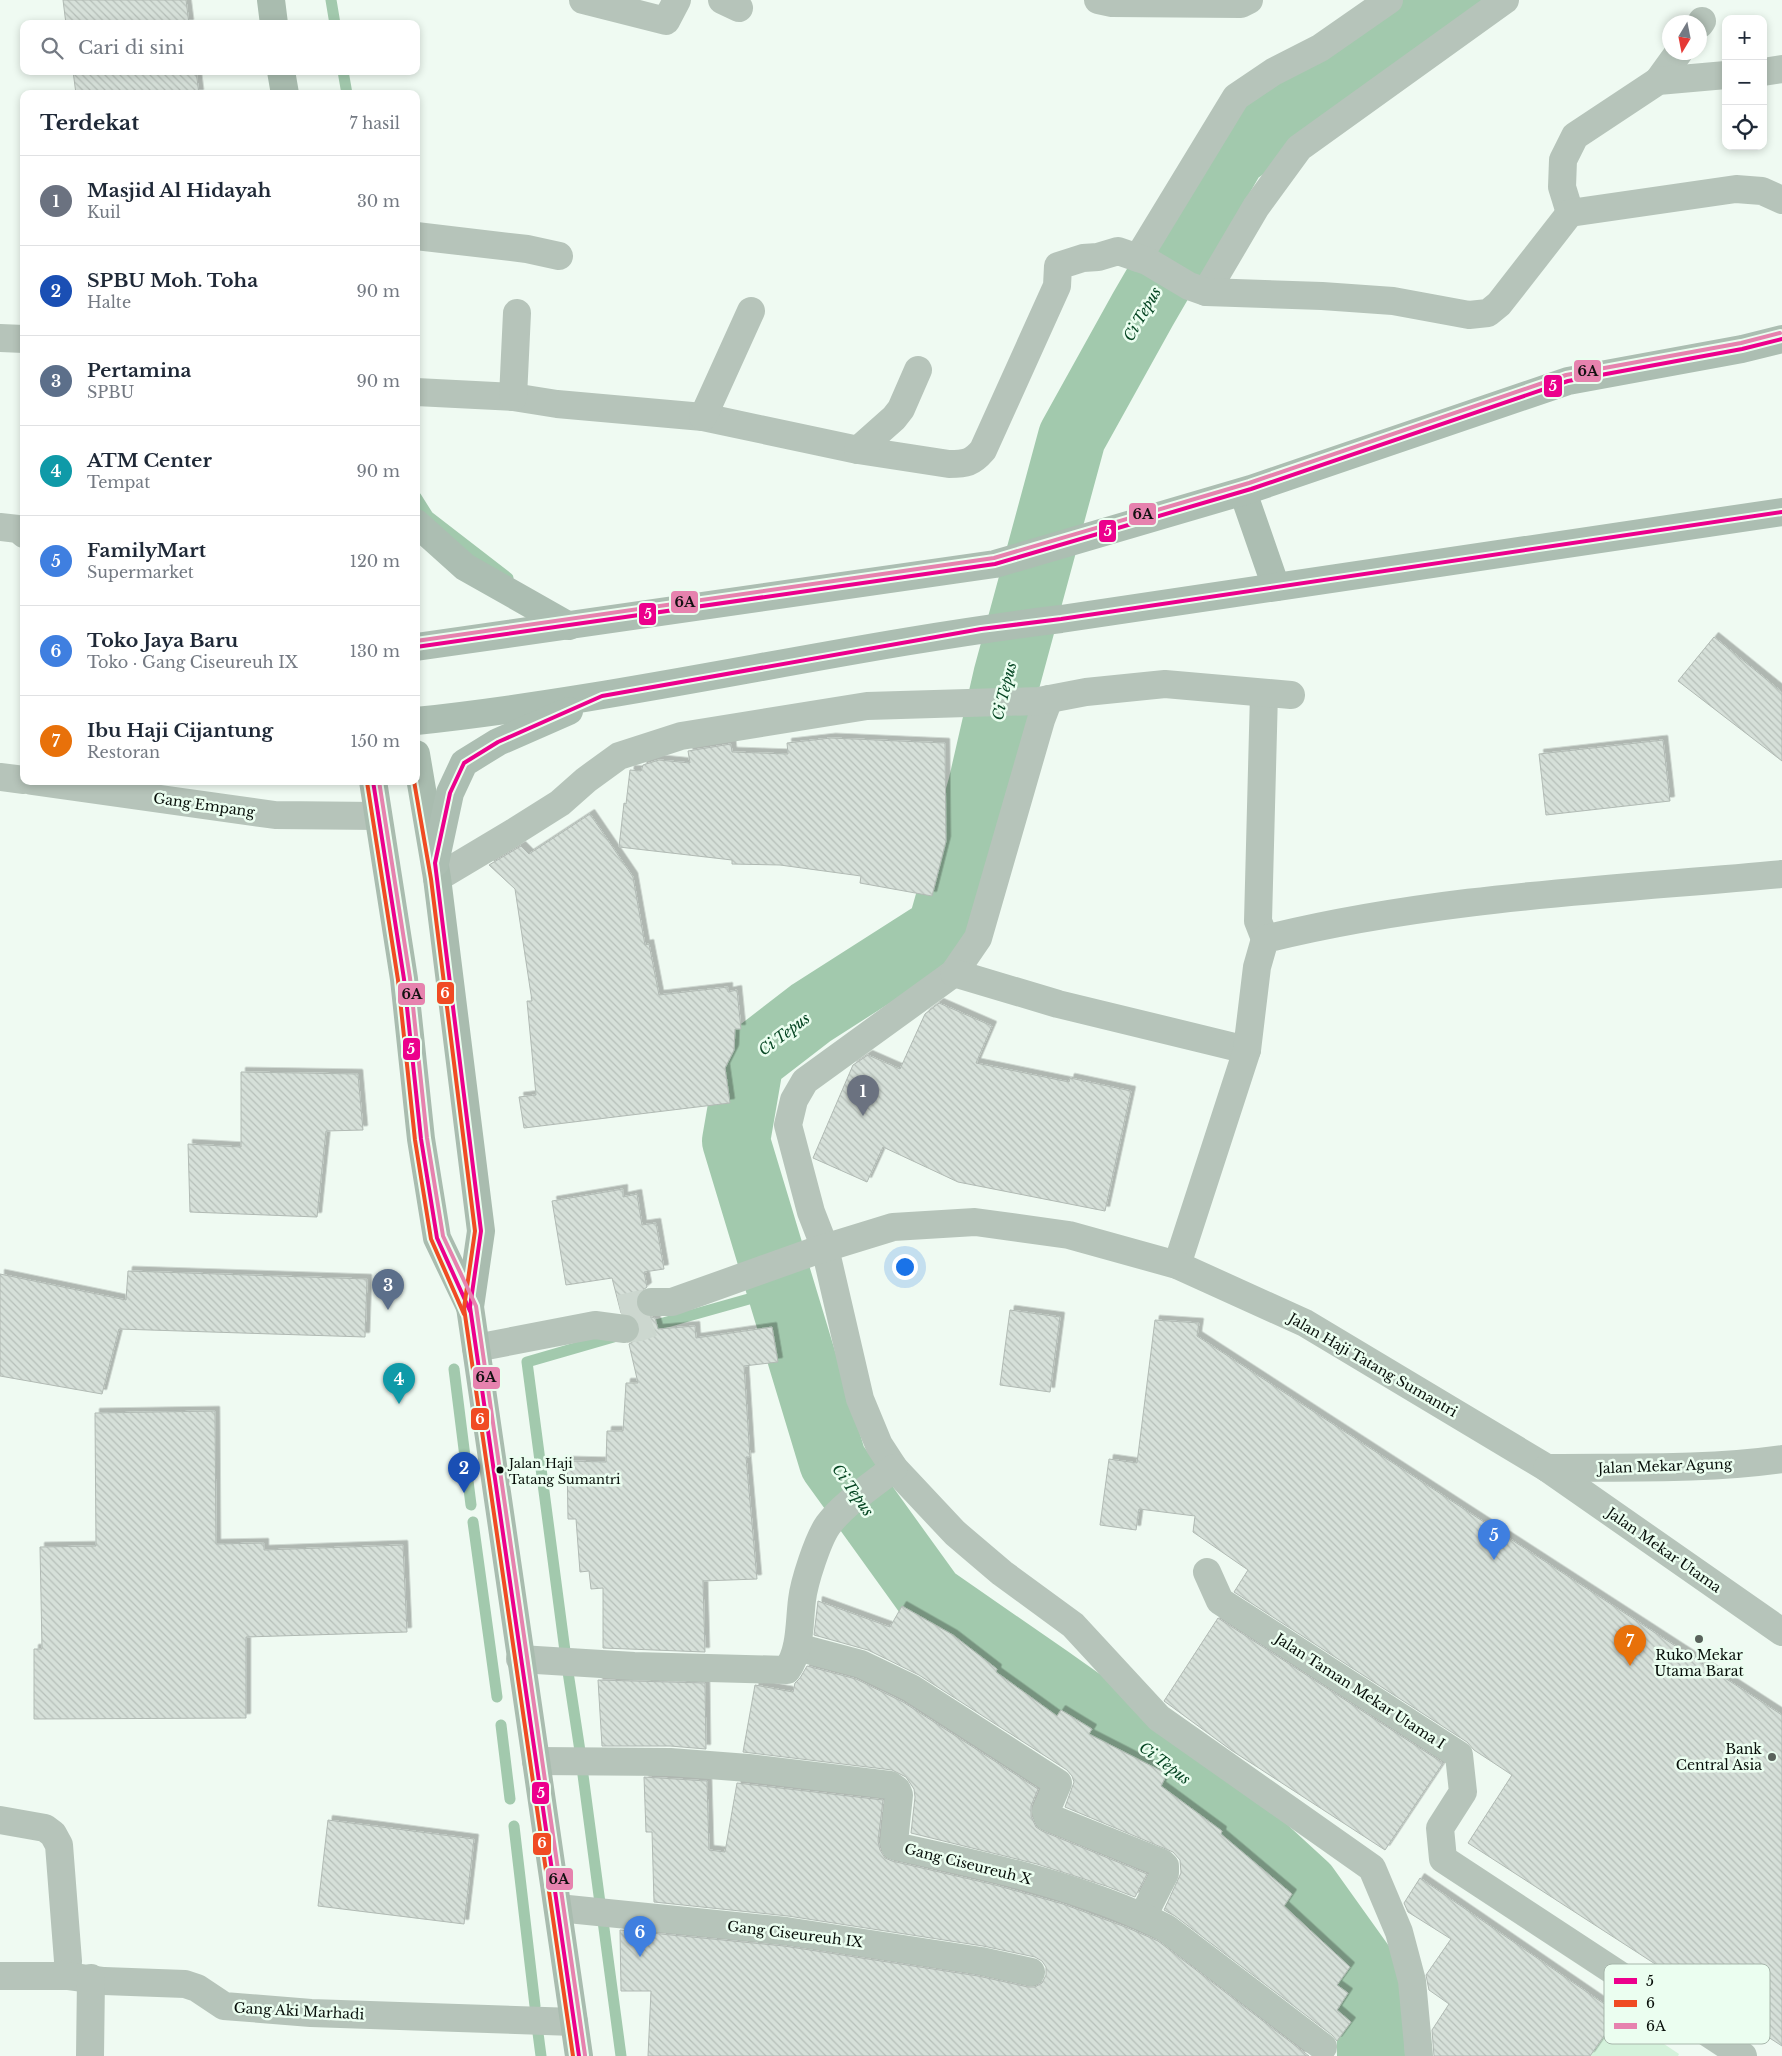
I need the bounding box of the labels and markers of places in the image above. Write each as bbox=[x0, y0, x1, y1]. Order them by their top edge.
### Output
pin: 1 bbox=[847, 1075, 879, 1116]
pin: 3 bbox=[372, 1269, 404, 1310]
pin: 4 bbox=[383, 1363, 415, 1404]
pin: 2 bbox=[448, 1452, 480, 1493]
place label: Jalan Haji Tatang Sumantri bbox=[507, 1455, 621, 1488]
marker: Jalan Haji Tatang Sumantri bbox=[495, 1465, 505, 1475]
pin: 5 bbox=[1478, 1519, 1510, 1560]
pin: 7 bbox=[1614, 1625, 1646, 1666]
marker: Ruko Mekar Utama Barat bbox=[1693, 1633, 1705, 1645]
place label: Ruko Mekar Utama Barat bbox=[1654, 1646, 1744, 1680]
place label: Bank Central Asia bbox=[1676, 1740, 1762, 1774]
marker: Bank Central Asia bbox=[1766, 1751, 1778, 1763]
pin: 6 bbox=[624, 1916, 656, 1957]

